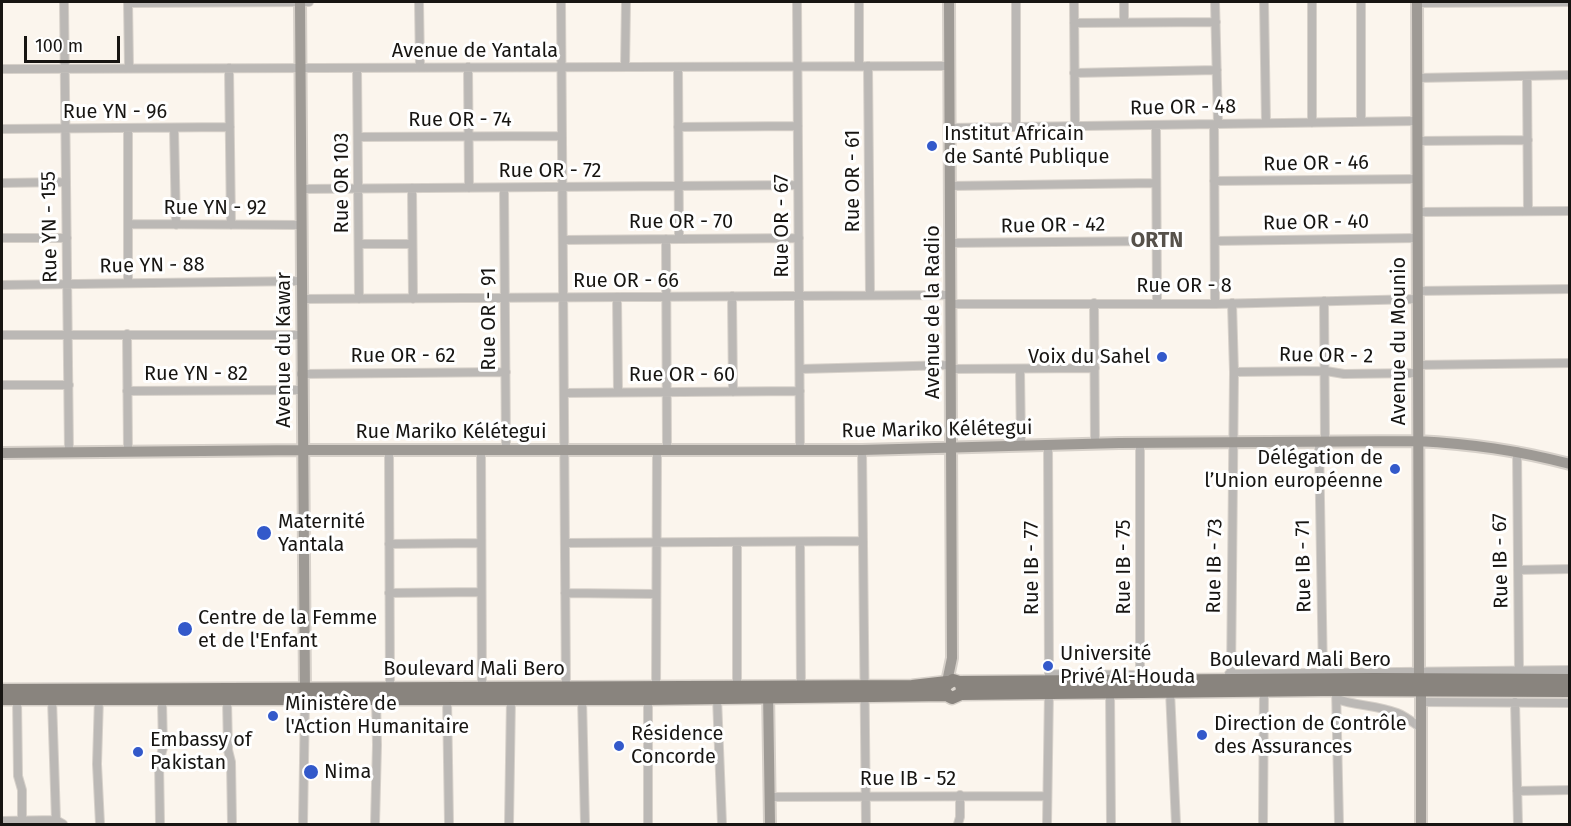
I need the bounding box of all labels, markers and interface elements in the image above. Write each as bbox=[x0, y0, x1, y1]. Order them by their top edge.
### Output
scale bar bbox=[27, 24, 123, 62]
text: 100 m bbox=[35, 35, 83, 57]
street label: Avenue de Yantala bbox=[392, 39, 558, 63]
street label: Rue OR - 48 bbox=[1130, 95, 1236, 121]
street label: Rue YN - 96 bbox=[63, 100, 167, 124]
street label: Rue OR - 74 bbox=[408, 108, 512, 132]
place label: Institut Africain de Santé Publique bbox=[944, 122, 1109, 169]
street label: Rue OR - 61 bbox=[841, 130, 865, 232]
street label: Rue OR 103 bbox=[330, 133, 354, 233]
marker: Institut Africain de Santé Publique bbox=[925, 139, 939, 153]
street label: Rue OR - 46 bbox=[1263, 151, 1369, 177]
street label: Rue OR - 72 bbox=[498, 159, 602, 183]
street label: Rue YN - 155 bbox=[37, 171, 63, 283]
street label: Rue OR - 67 bbox=[770, 174, 794, 278]
street label: Rue YN - 92 bbox=[163, 196, 267, 220]
street label: Rue OR - 70 bbox=[629, 210, 733, 234]
street label: Rue OR - 40 bbox=[1263, 210, 1369, 236]
street label: Rue OR - 42 bbox=[1000, 213, 1106, 239]
street label: Avenue de la Radio bbox=[921, 225, 945, 399]
district label: ORTN bbox=[1131, 228, 1183, 254]
street label: Rue YN - 88 bbox=[99, 253, 205, 279]
street label: Avenue du Mounio bbox=[1387, 257, 1411, 425]
street label: Rue OR - 91 bbox=[477, 267, 501, 371]
street label: Rue OR - 66 bbox=[573, 269, 679, 293]
street label: Avenue du Kawar bbox=[272, 272, 296, 428]
street label: Rue OR - 8 bbox=[1136, 274, 1232, 298]
street label: Rue OR - 2 bbox=[1279, 343, 1373, 369]
street label: Rue OR - 62 bbox=[351, 344, 455, 368]
place label: Voix du Sahel bbox=[1028, 345, 1150, 369]
marker: Voix du Sahel bbox=[1155, 350, 1169, 364]
street label: Rue YN - 82 bbox=[144, 362, 248, 386]
street label: Rue OR - 60 bbox=[629, 363, 735, 387]
street label: Rue Mariko Kélétegui bbox=[841, 416, 1033, 444]
street label: Rue Mariko Kélétegui bbox=[355, 420, 547, 444]
place label: Délégation de l’Union européenne bbox=[1204, 446, 1383, 493]
marker: Délégation de l’Union européenne bbox=[1388, 462, 1402, 476]
place label: Maternité Yantala bbox=[278, 510, 365, 557]
street label: Rue IB - 67 bbox=[1488, 513, 1514, 609]
street label: Rue IB - 73 bbox=[1202, 518, 1228, 614]
street label: Rue IB - 75 bbox=[1112, 519, 1136, 615]
street label: Rue IB - 71 bbox=[1291, 519, 1317, 613]
street label: Rue IB - 77 bbox=[1020, 521, 1044, 615]
marker: Maternité Yantala bbox=[255, 524, 273, 542]
place label: Centre de la Femme et de l'Enfant bbox=[198, 606, 377, 653]
marker: Centre de la Femme et de l'Enfant bbox=[176, 620, 194, 638]
place label: Université Privé Al-Houda bbox=[1060, 642, 1195, 689]
street label: Boulevard Mali Bero bbox=[1209, 648, 1391, 672]
street label: Boulevard Mali Bero bbox=[383, 657, 565, 681]
marker: Université Privé Al-Houda bbox=[1041, 659, 1055, 673]
place label: Ministère de l'Action Humanitaire bbox=[285, 692, 469, 739]
marker: Ministère de l'Action Humanitaire bbox=[266, 709, 280, 723]
place label: Direction de Contrôle des Assurances bbox=[1214, 712, 1407, 759]
place label: Résidence Concorde bbox=[631, 722, 723, 769]
place label: Embassy of Pakistan bbox=[150, 728, 252, 775]
marker: Direction de Contrôle des Assurances bbox=[1195, 728, 1209, 742]
marker: Résidence Concorde bbox=[612, 739, 626, 753]
marker: Embassy of Pakistan bbox=[131, 745, 145, 759]
place label: Nima bbox=[324, 760, 371, 784]
marker: Nima bbox=[302, 763, 320, 781]
street label: Rue IB - 52 bbox=[860, 767, 956, 791]

